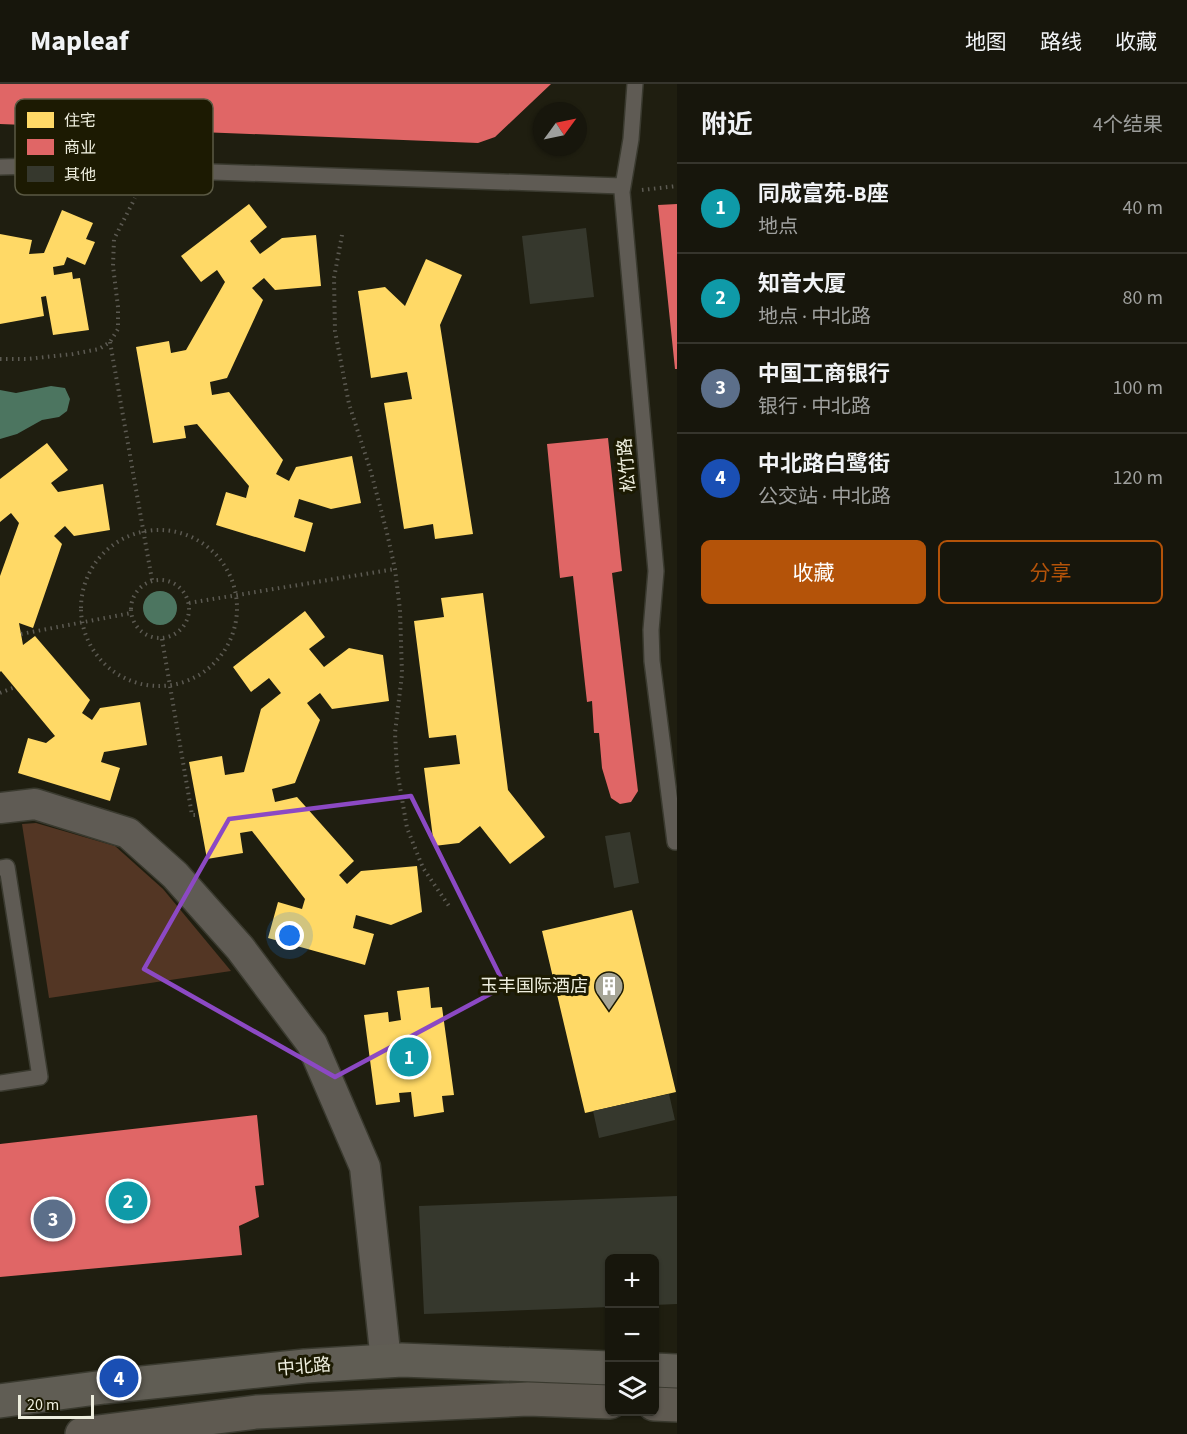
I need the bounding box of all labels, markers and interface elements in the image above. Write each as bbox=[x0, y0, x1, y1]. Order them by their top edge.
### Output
text: Mapleaf bbox=[30, 21, 129, 61]
text: 地图 bbox=[965, 27, 1007, 57]
text: 路线 bbox=[1040, 27, 1082, 57]
text: 收藏 bbox=[1115, 27, 1157, 57]
legend bbox=[15, 99, 213, 195]
north arrow bbox=[533, 102, 587, 156]
text: 附近 bbox=[701, 106, 753, 143]
text: 住宅 bbox=[64, 110, 96, 132]
text: 4个结果 bbox=[1093, 111, 1163, 139]
text: 商业 bbox=[64, 137, 96, 159]
text: 其他 bbox=[64, 164, 96, 186]
text: 同成富苑-B座 bbox=[758, 178, 889, 210]
text: 1 bbox=[715, 194, 726, 222]
text: 40 m bbox=[1123, 194, 1163, 222]
text: 地点 bbox=[758, 213, 798, 241]
text: 知音大厦 bbox=[758, 268, 846, 300]
text: 2 bbox=[715, 284, 726, 312]
text: 80 m bbox=[1123, 284, 1163, 312]
text: 地点 · 中北路 bbox=[758, 303, 871, 331]
text: 中国工商银行 bbox=[758, 358, 890, 390]
text: 3 bbox=[715, 374, 726, 402]
text: 100 m bbox=[1113, 374, 1163, 402]
text: 银行 · 中北路 bbox=[758, 393, 871, 421]
street label: 松竹路 bbox=[612, 437, 642, 493]
text: 中北路白鹭街 bbox=[758, 448, 890, 480]
text: 4 bbox=[715, 464, 726, 492]
text: 120 m bbox=[1113, 464, 1163, 492]
text: 公交站 · 中北路 bbox=[758, 483, 891, 511]
button: 收藏 bbox=[701, 540, 926, 604]
button: 分享 bbox=[938, 540, 1163, 604]
your location bbox=[275, 921, 304, 950]
building icon: 玉丰国际酒店 bbox=[593, 970, 625, 1012]
place label: 玉丰国际酒店 bbox=[480, 974, 588, 999]
pin: 1 bbox=[390, 1034, 428, 1080]
pin: 2 bbox=[108, 1178, 148, 1224]
pin: 3 bbox=[34, 1196, 72, 1242]
map controls bbox=[605, 1254, 659, 1416]
button: + bbox=[605, 1254, 659, 1308]
button: − bbox=[605, 1308, 659, 1362]
street label: 中北路 bbox=[276, 1352, 332, 1382]
pin: 4 bbox=[100, 1356, 138, 1400]
button: layers bbox=[605, 1362, 659, 1416]
scale bar bbox=[18, 1392, 94, 1420]
text: 20 m bbox=[27, 1394, 59, 1416]

